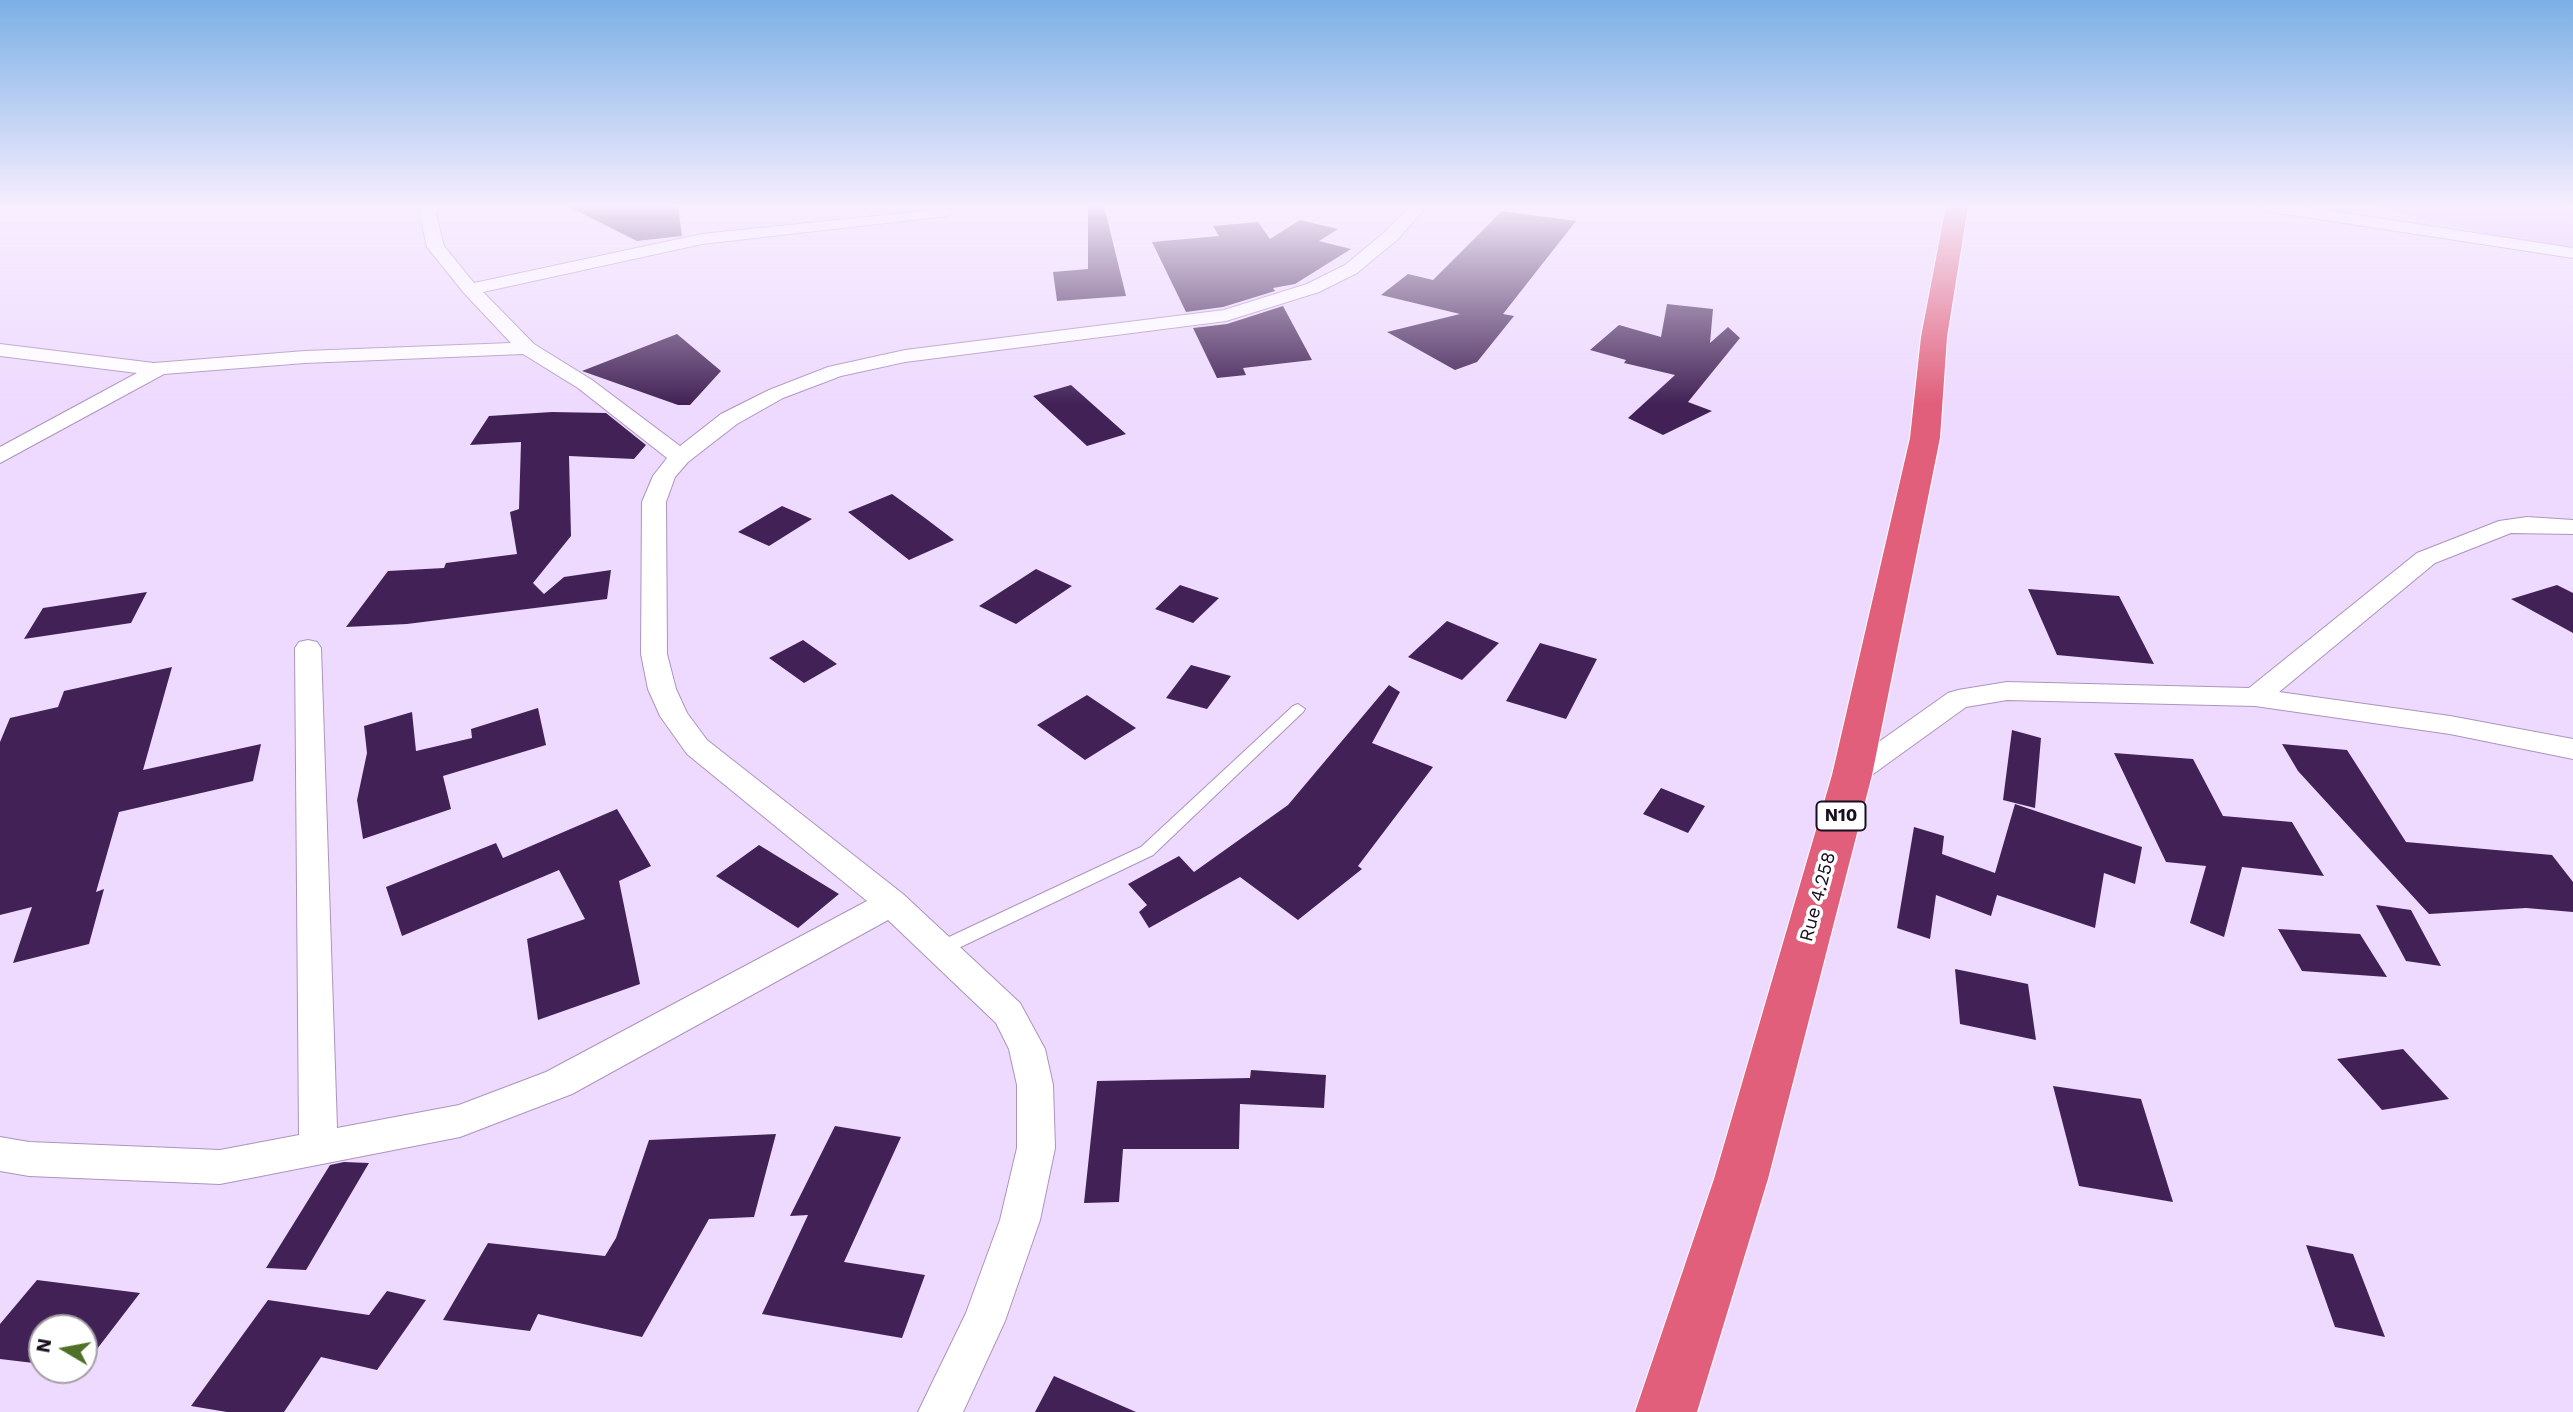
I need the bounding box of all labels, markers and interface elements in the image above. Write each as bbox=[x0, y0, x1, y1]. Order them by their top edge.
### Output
road number: N10 bbox=[1816, 802, 1866, 830]
street label: Rue 4.258 bbox=[1795, 850, 1841, 944]
north arrow bbox=[28, 1314, 98, 1384]
text: N bbox=[31, 1337, 56, 1355]

